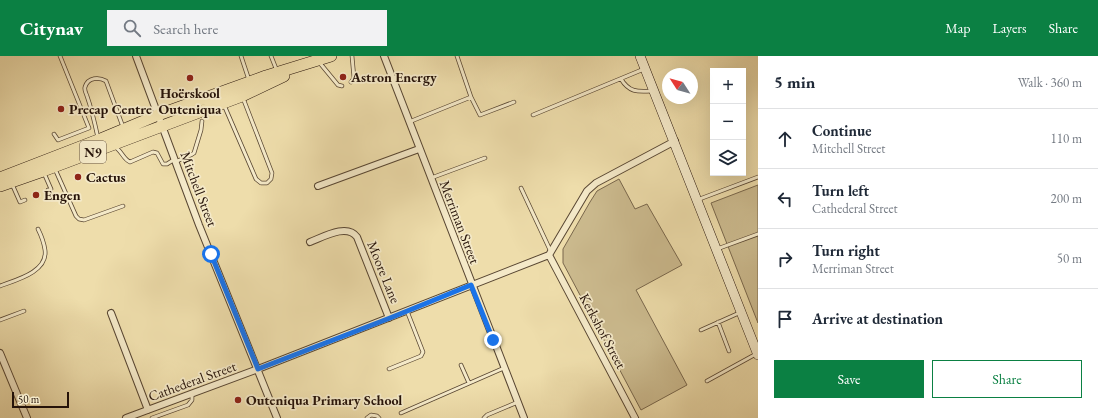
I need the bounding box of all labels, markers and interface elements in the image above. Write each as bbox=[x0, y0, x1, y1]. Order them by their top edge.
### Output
search box bbox=[107, 10, 387, 46]
text: Citynav bbox=[20, 16, 83, 41]
icon: search bbox=[121, 17, 143, 39]
text: Search here bbox=[153, 19, 218, 38]
text: Map bbox=[945, 19, 970, 37]
text: Layers bbox=[992, 19, 1027, 37]
text: Share bbox=[1049, 19, 1078, 37]
place label: Astron Energy bbox=[350, 68, 437, 86]
north arrow bbox=[662, 68, 698, 104]
map controls bbox=[710, 68, 746, 176]
button: + bbox=[710, 68, 746, 104]
text: 5 min bbox=[774, 71, 815, 93]
marker: Astron Energy bbox=[338, 72, 348, 82]
marker: Hoërskool Outeniqua bbox=[185, 73, 195, 83]
text: Walk · 360 m bbox=[1018, 74, 1082, 91]
place label: Hoërskool Outeniqua bbox=[159, 84, 222, 118]
place label: Precap Centre bbox=[69, 100, 152, 118]
marker: Precap Centre bbox=[56, 104, 66, 114]
button: − bbox=[710, 104, 746, 140]
text: Continue bbox=[812, 121, 872, 140]
icon: ahead bbox=[774, 128, 796, 150]
text: 110 m bbox=[1051, 130, 1082, 147]
button: layers bbox=[710, 140, 746, 176]
text: Mitchell Street bbox=[812, 140, 885, 157]
road number: N9 bbox=[80, 141, 106, 163]
street label: Mitchell Street bbox=[176, 149, 222, 230]
place label: Cactus bbox=[86, 168, 126, 186]
marker: Cactus bbox=[73, 172, 83, 182]
street label: Merriman Street bbox=[436, 178, 484, 267]
text: Turn left bbox=[812, 181, 869, 200]
place label: Engen bbox=[44, 186, 81, 204]
icon: left bbox=[774, 188, 796, 210]
marker: Engen bbox=[31, 190, 41, 200]
text: 200 m bbox=[1051, 190, 1082, 207]
text: Cathederal Street bbox=[812, 200, 898, 217]
street label: Moore Lane bbox=[363, 238, 405, 306]
text: Turn right bbox=[812, 241, 880, 260]
route start bbox=[202, 245, 220, 263]
icon: right bbox=[774, 248, 796, 270]
text: 50 m bbox=[1057, 250, 1082, 267]
text: Merriman Street bbox=[812, 260, 894, 277]
street label: Kerkshof Street bbox=[576, 290, 631, 372]
icon: arrive bbox=[774, 308, 796, 330]
text: Arrive at destination bbox=[812, 309, 943, 328]
route end bbox=[484, 331, 502, 349]
street label: Cathederal Street bbox=[146, 357, 239, 405]
button: Save bbox=[774, 360, 924, 398]
button: Share bbox=[932, 360, 1082, 398]
scale bar bbox=[12, 390, 69, 409]
place label: Outeniqua Primary School bbox=[246, 391, 402, 409]
text: 50 m bbox=[18, 392, 39, 406]
marker: Outeniqua Primary School bbox=[233, 395, 243, 405]

